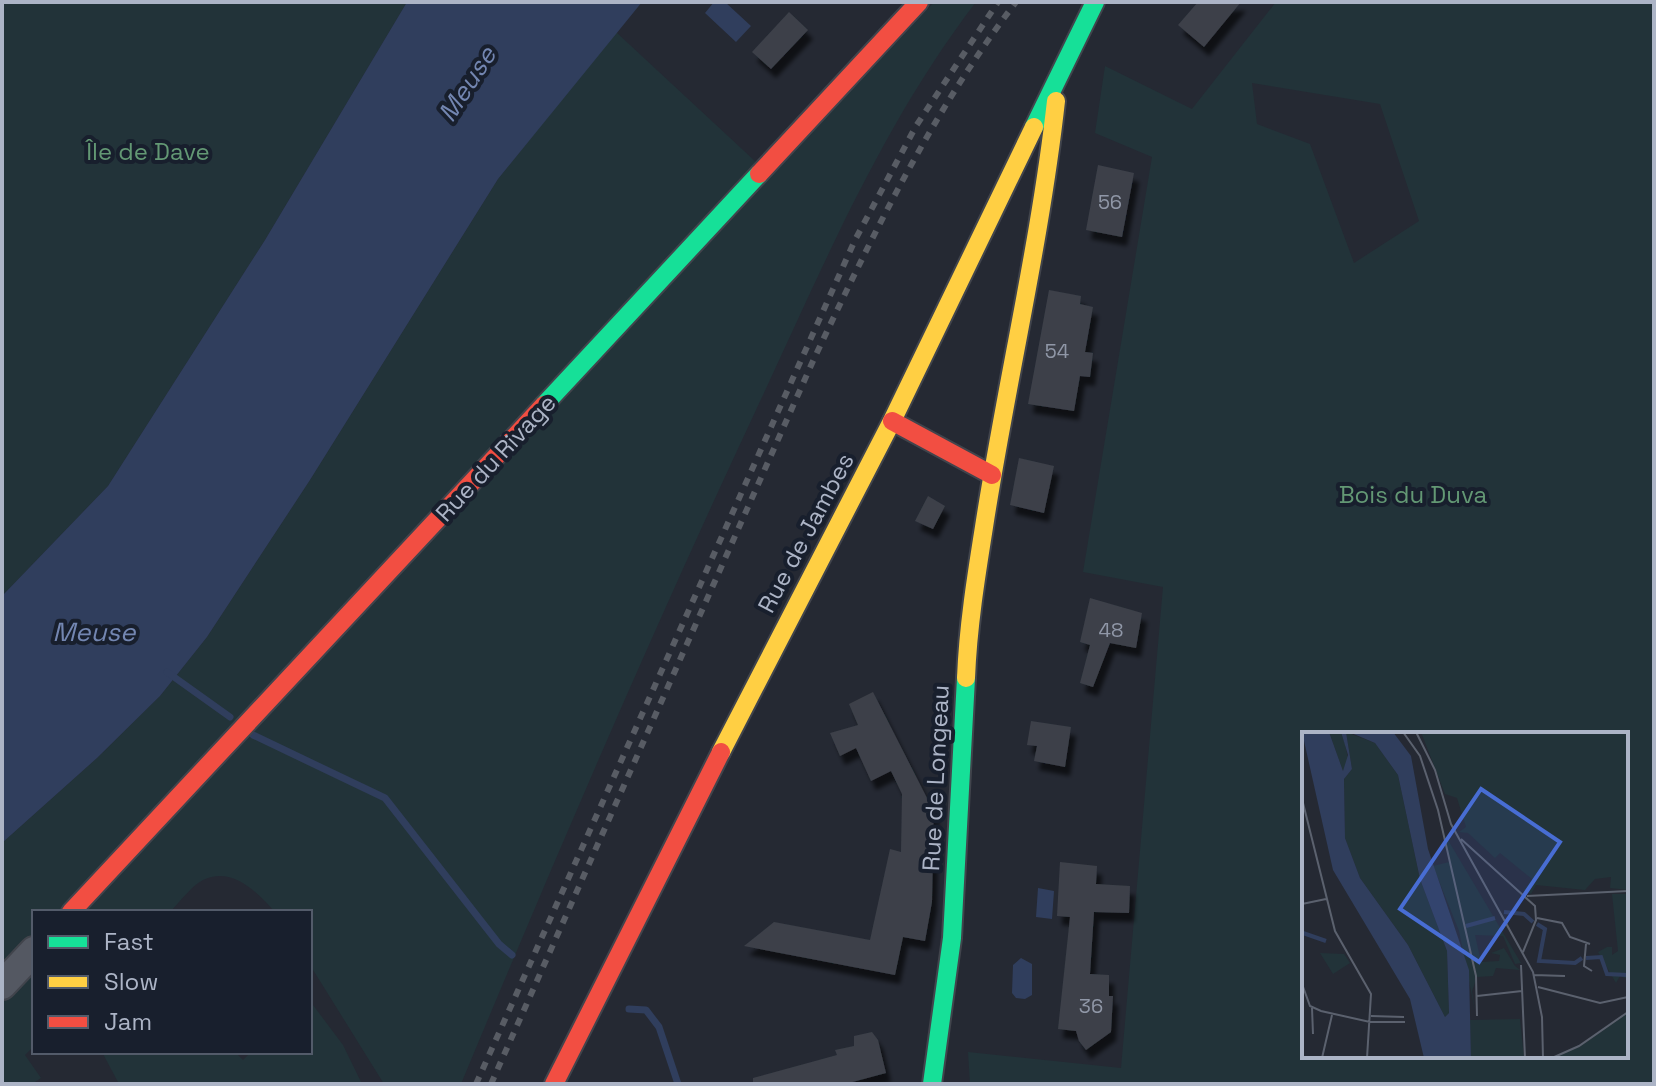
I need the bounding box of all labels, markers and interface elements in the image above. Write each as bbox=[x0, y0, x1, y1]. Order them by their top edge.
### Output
water label: Meuse bbox=[430, 39, 505, 128]
park label: Île de Dave bbox=[84, 136, 210, 167]
house number: 56 bbox=[1098, 189, 1122, 215]
house number: 54 bbox=[1045, 338, 1069, 364]
street label: Rue du Rivage bbox=[429, 387, 563, 528]
street label: Rue de Jambes bbox=[750, 448, 861, 618]
park label: Bois du Duva bbox=[1339, 479, 1488, 510]
water label: Meuse bbox=[53, 615, 137, 649]
house number: 48 bbox=[1099, 617, 1123, 643]
street label: Rue de Longeau bbox=[915, 684, 956, 872]
inset map bbox=[1302, 732, 1628, 1058]
legend bbox=[32, 910, 312, 1054]
text: Fast bbox=[104, 926, 154, 957]
text: Slow bbox=[104, 966, 158, 997]
house number: 36 bbox=[1079, 993, 1103, 1019]
text: Jam bbox=[104, 1006, 152, 1037]

